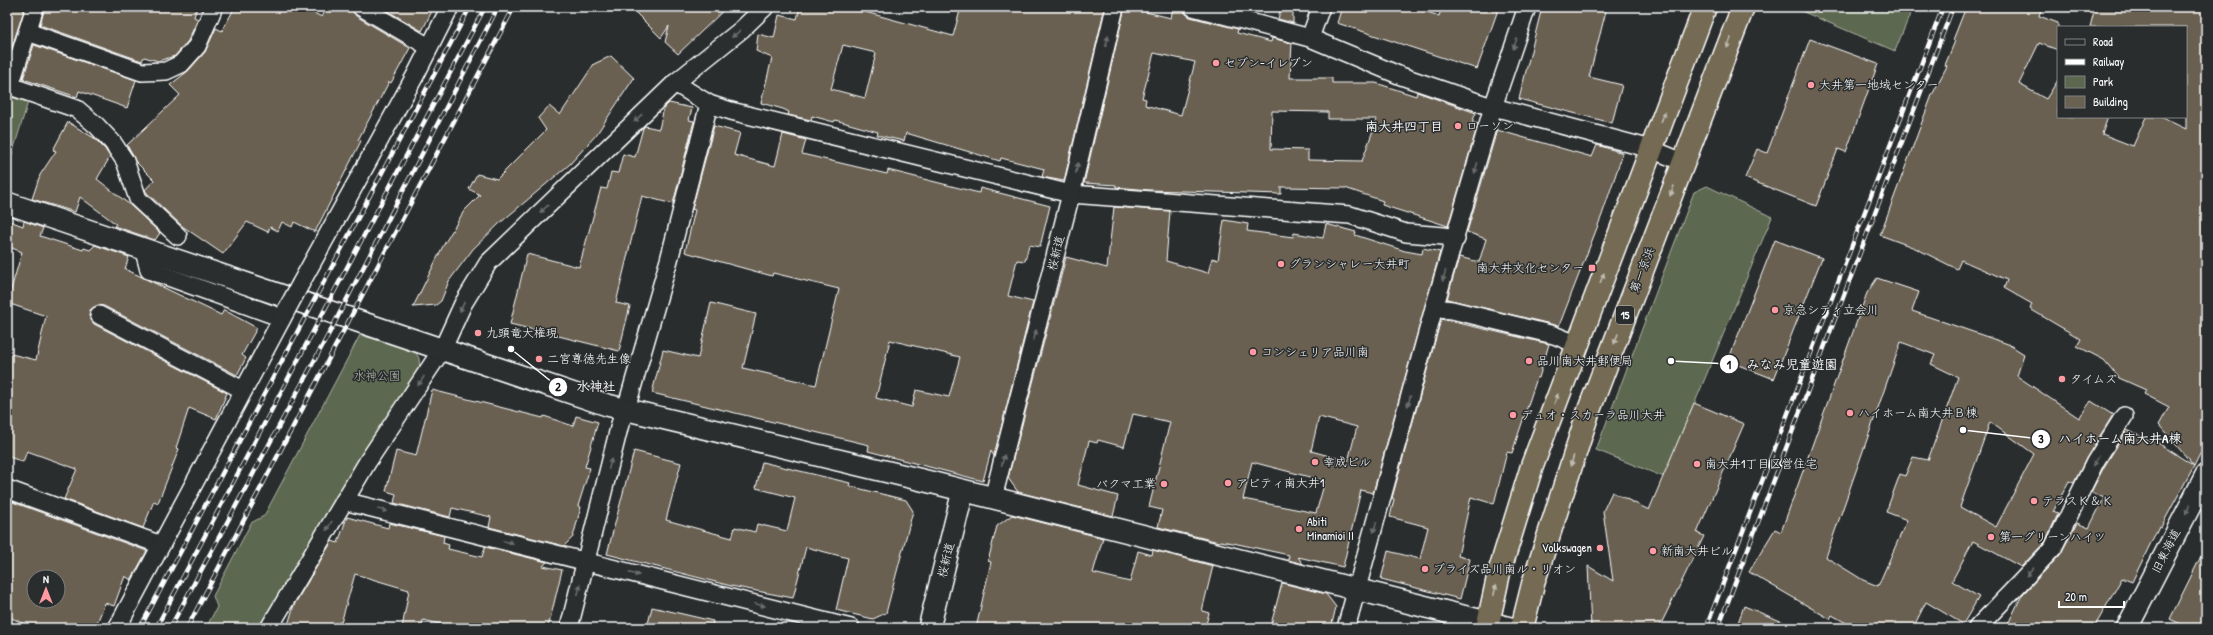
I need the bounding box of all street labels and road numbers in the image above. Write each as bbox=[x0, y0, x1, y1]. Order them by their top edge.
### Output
street label: 桜新道 bbox=[1043, 233, 1068, 272]
street label: 第一京浜 bbox=[1625, 244, 1658, 295]
road number: 15 bbox=[1616, 306, 1634, 324]
street label: 旧東海道 bbox=[2147, 526, 2184, 576]
street label: 桜新道 bbox=[933, 540, 958, 579]

